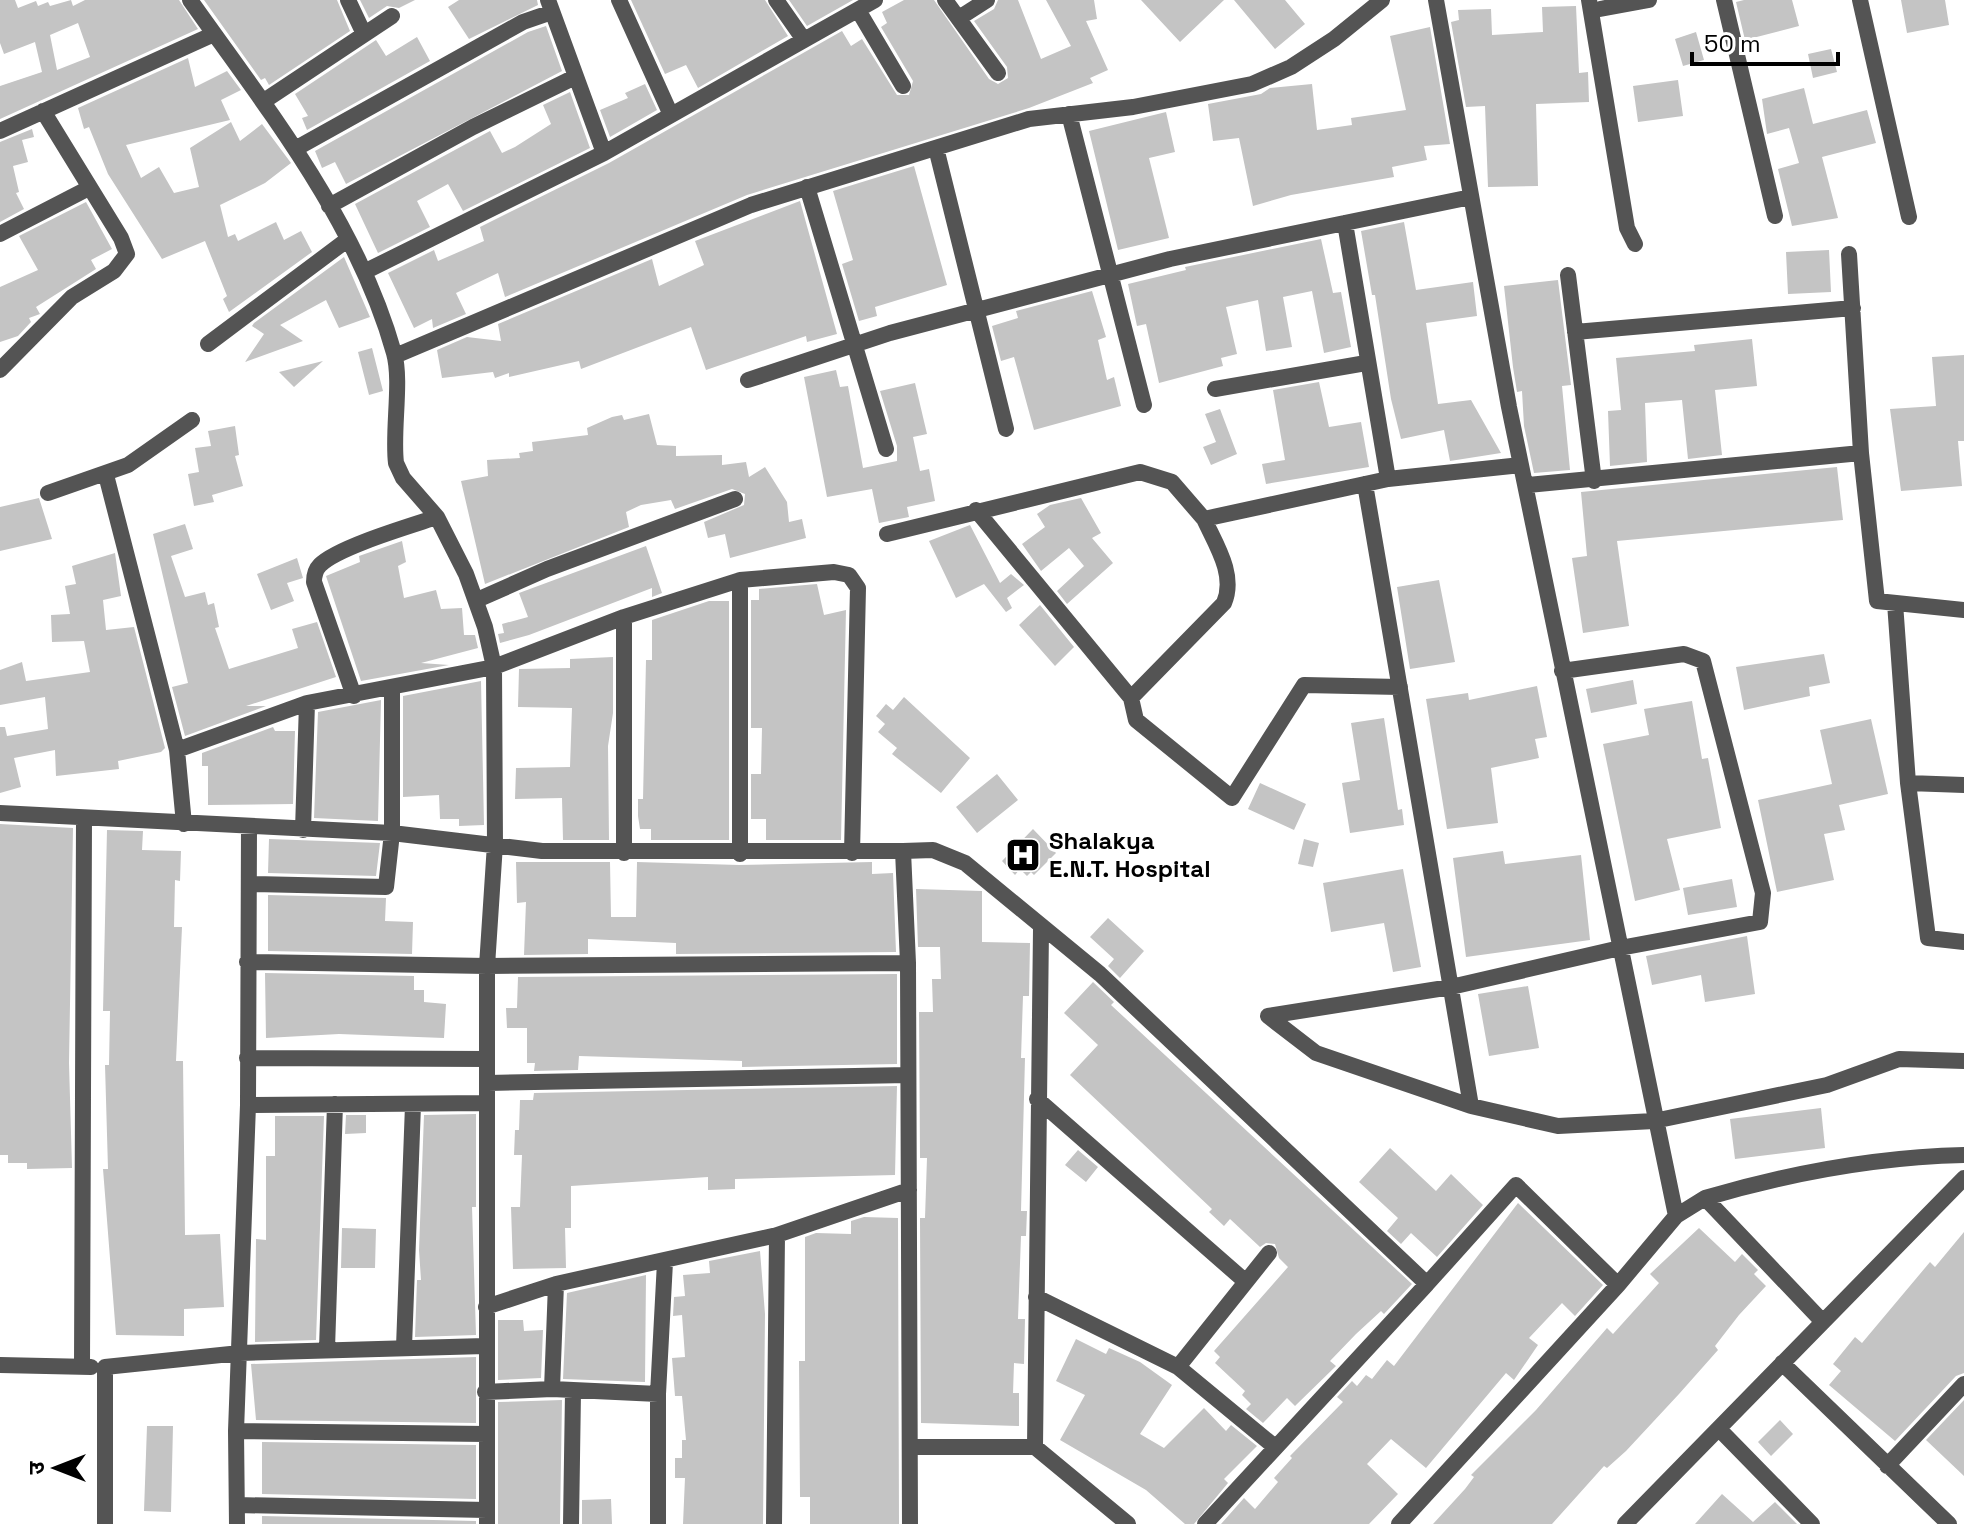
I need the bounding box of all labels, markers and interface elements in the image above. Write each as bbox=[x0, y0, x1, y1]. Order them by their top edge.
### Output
scale bar bbox=[1692, 16, 1838, 66]
text: 50 m bbox=[1704, 28, 1761, 59]
place label: Shalakya E.N.T. Hospital bbox=[1049, 825, 1211, 884]
hospital icon: Shalakya E.N.T. Hospital bbox=[1004, 836, 1042, 874]
north arrow bbox=[16, 1428, 96, 1508]
text: उ bbox=[22, 1460, 50, 1474]

